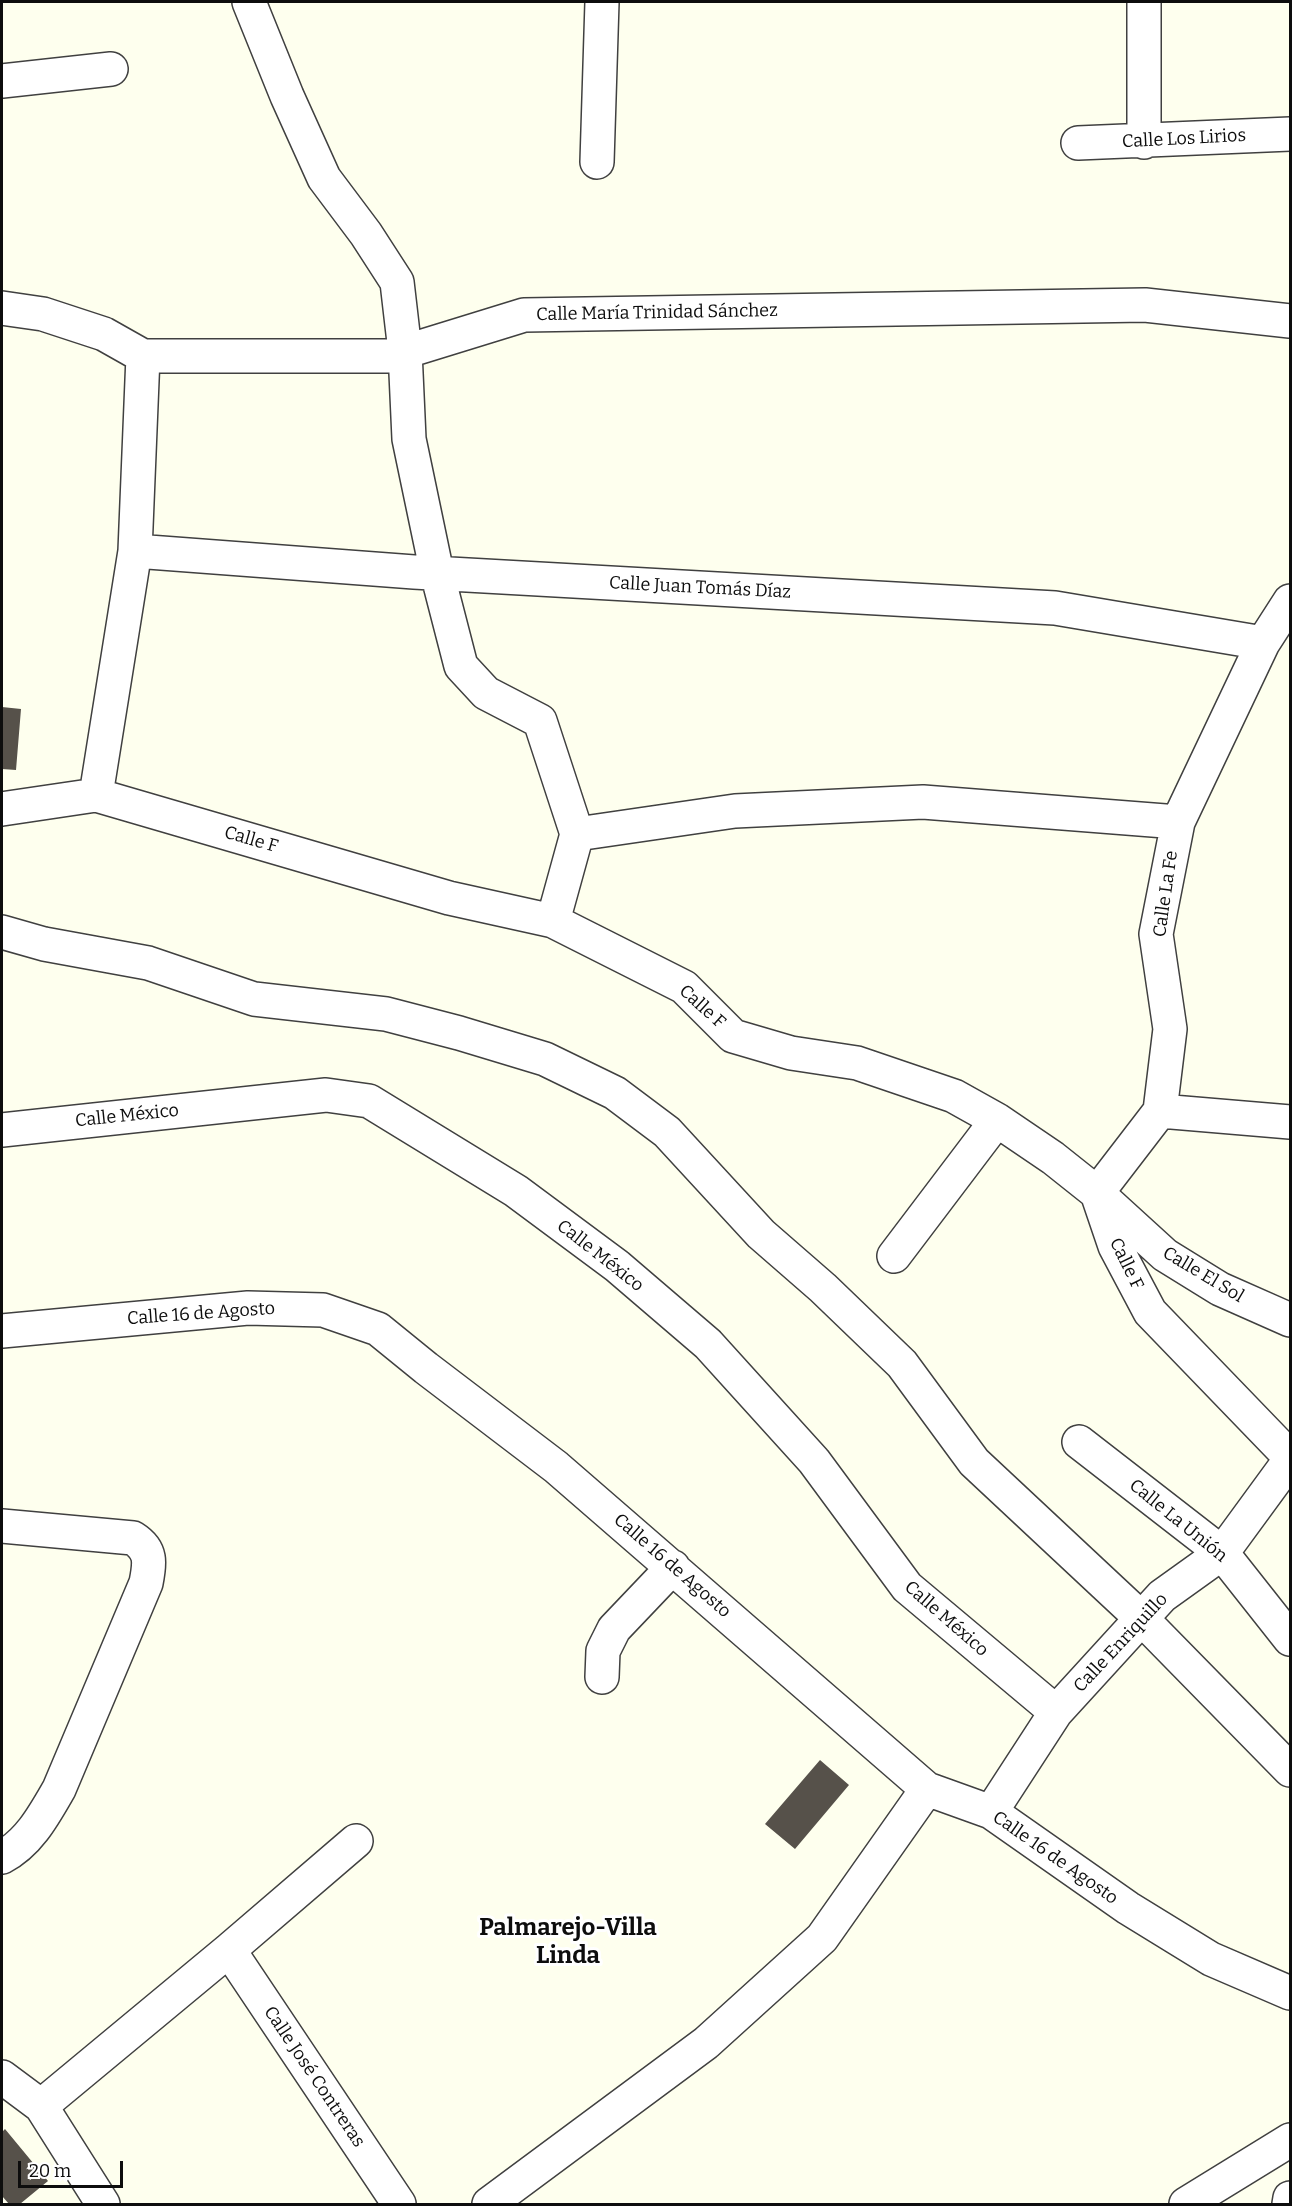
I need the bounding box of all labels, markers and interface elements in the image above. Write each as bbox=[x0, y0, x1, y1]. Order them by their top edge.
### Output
street label: Calle Los Lirios bbox=[1121, 125, 1247, 153]
street label: Calle María Trinidad Sánchez bbox=[536, 300, 778, 326]
street label: Calle Juan Tomás Díaz bbox=[609, 572, 791, 604]
street label: Calle F bbox=[222, 822, 280, 858]
street label: Calle La Fe bbox=[1149, 849, 1183, 939]
street label: Calle F bbox=[674, 981, 730, 1033]
street label: Calle México bbox=[74, 1100, 180, 1132]
street label: Calle México bbox=[552, 1215, 648, 1297]
street label: Calle F bbox=[1104, 1235, 1148, 1293]
street label: Calle El Sol bbox=[1158, 1242, 1248, 1308]
street label: Calle 16 de Agosto bbox=[126, 1298, 276, 1330]
street label: Calle La Unión bbox=[1125, 1475, 1231, 1567]
street label: Calle 16 de Agosto bbox=[609, 1509, 735, 1623]
street label: Calle México bbox=[900, 1577, 992, 1661]
street label: Calle Enriquillo bbox=[1069, 1589, 1173, 1697]
street label: Calle 16 de Agosto bbox=[988, 1807, 1122, 1909]
district label: Palmarejo-Villa Linda bbox=[479, 1914, 657, 1970]
street label: Calle José Contreras bbox=[259, 2002, 369, 2152]
scale bar bbox=[21, 2149, 126, 2187]
text: 20 m bbox=[29, 2160, 71, 2182]

